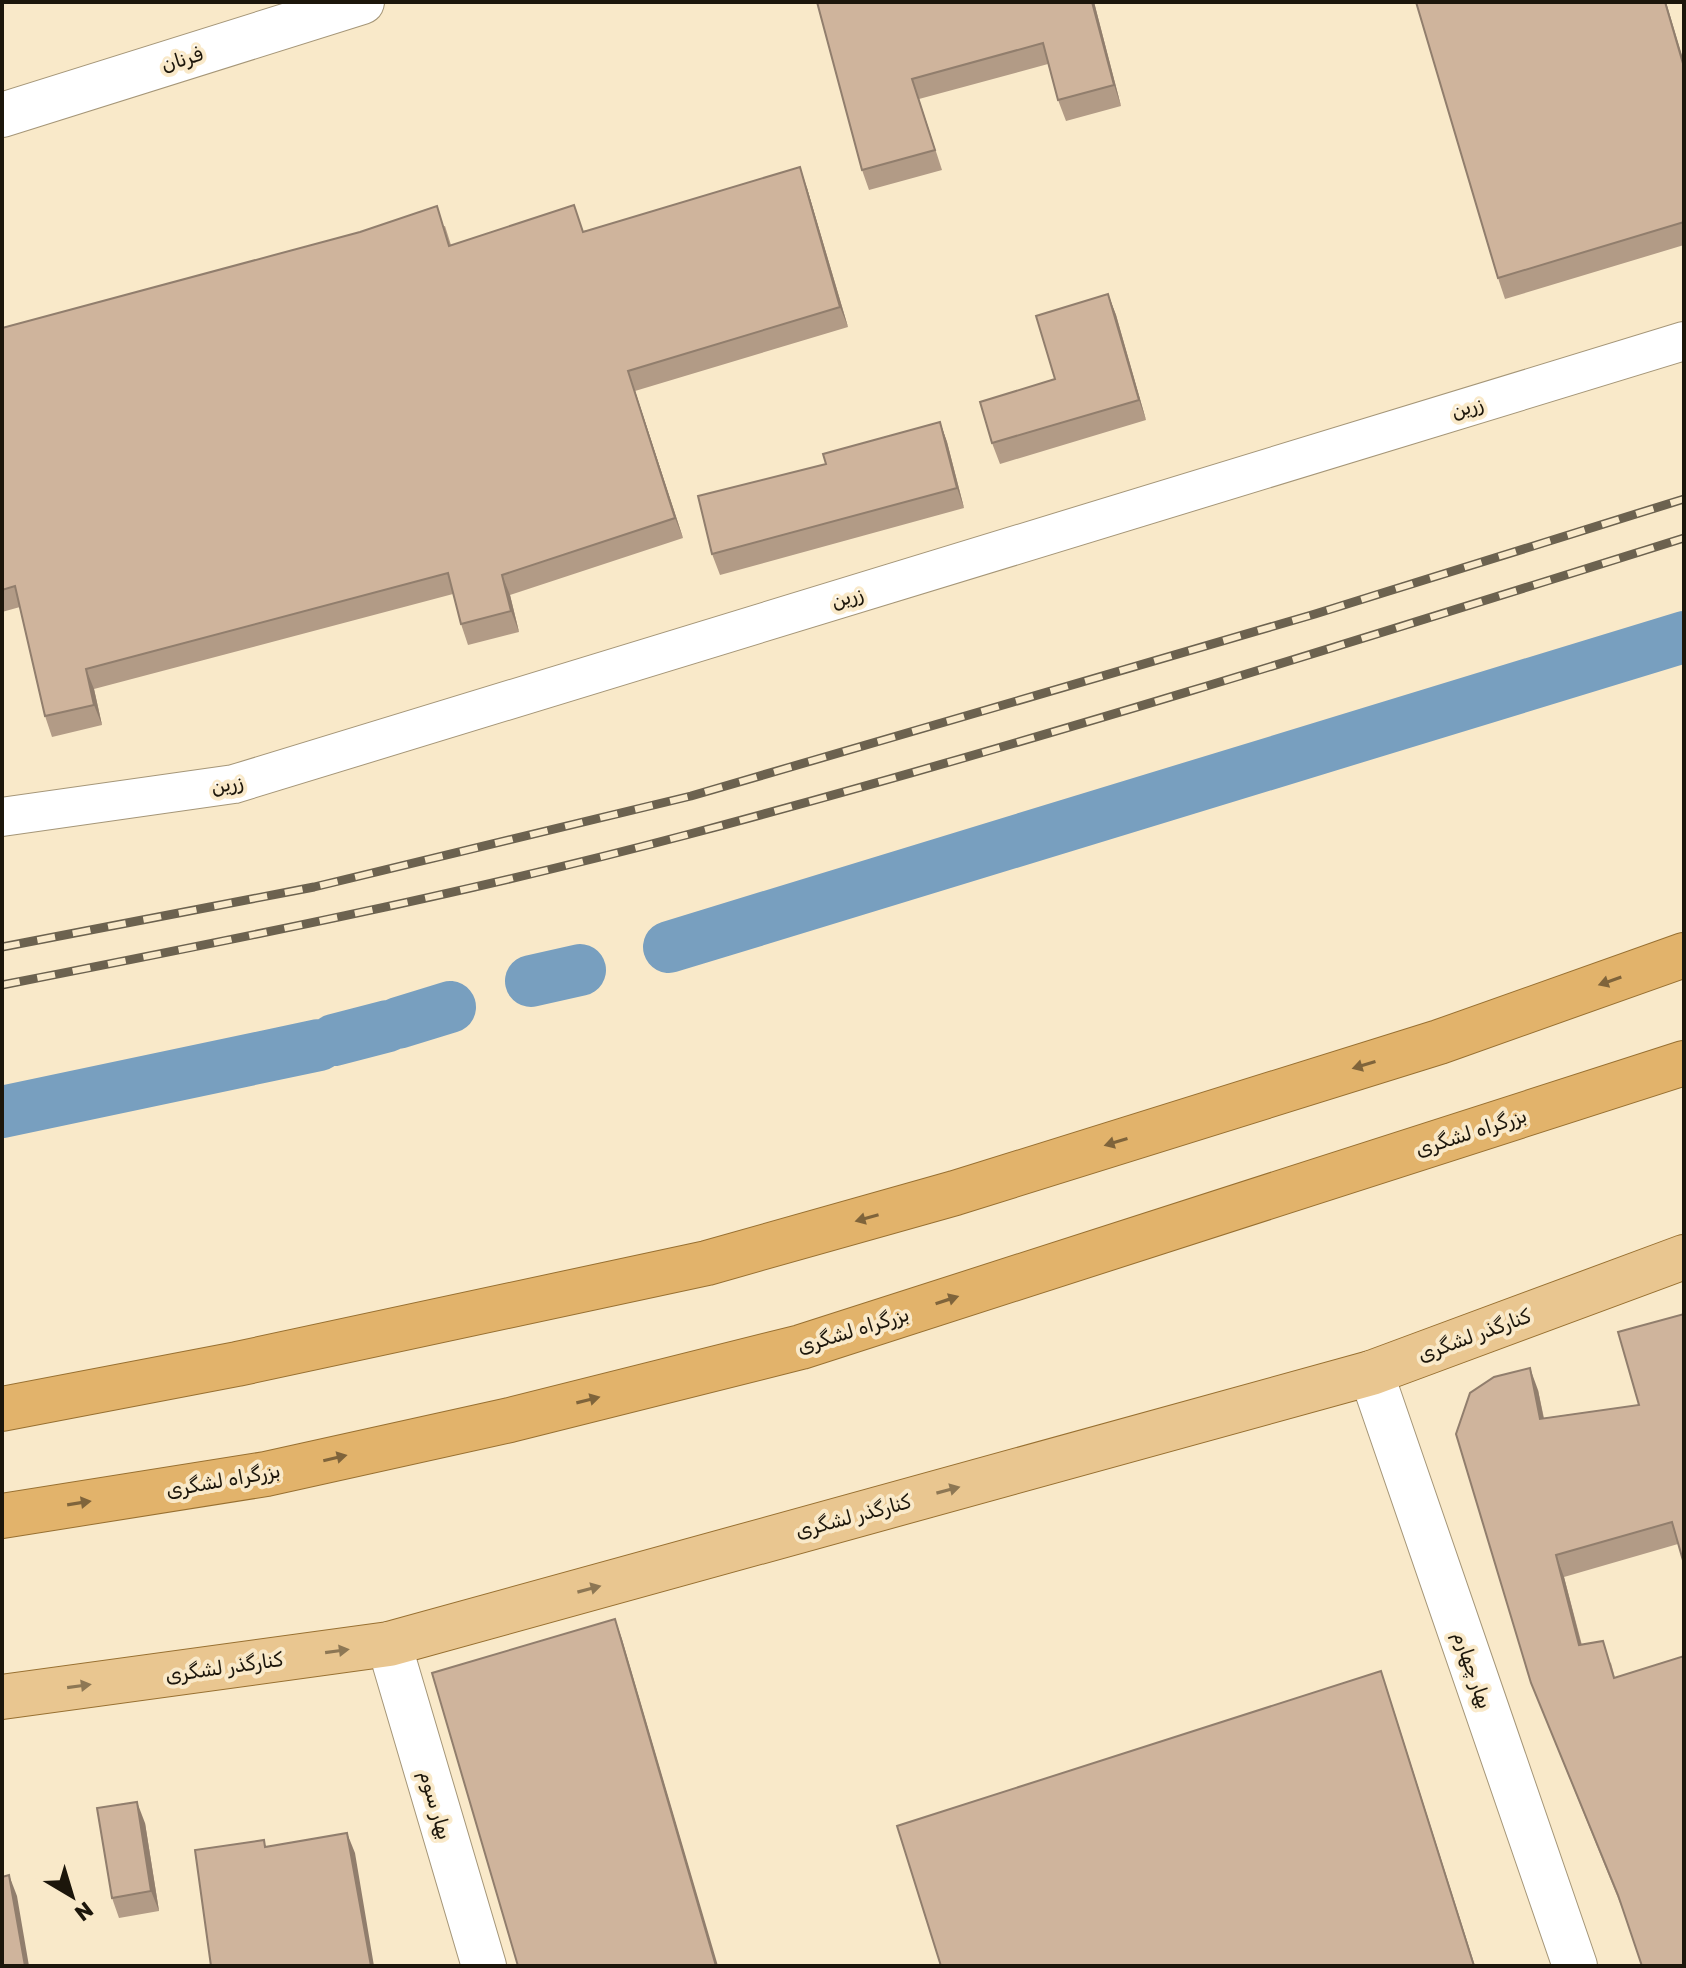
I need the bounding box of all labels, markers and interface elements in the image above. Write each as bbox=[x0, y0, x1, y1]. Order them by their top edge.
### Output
street label: فرنان bbox=[158, 41, 206, 77]
street label: زرین bbox=[1448, 391, 1486, 423]
street label: زرین bbox=[828, 581, 866, 613]
street label: زرین bbox=[209, 769, 245, 799]
one-way arrow bbox=[1598, 976, 1622, 988]
one-way arrow bbox=[1352, 1059, 1376, 1072]
street label: بزرگراه لشگری bbox=[1412, 1103, 1530, 1161]
one-way arrow bbox=[1104, 1137, 1128, 1149]
one-way arrow bbox=[855, 1212, 879, 1225]
one-way arrow bbox=[935, 1294, 959, 1306]
street label: بزرگراه لشگری bbox=[794, 1302, 912, 1358]
street label: کنارگذر لشگری bbox=[1414, 1303, 1534, 1367]
one-way arrow bbox=[576, 1393, 601, 1406]
one-way arrow bbox=[323, 1452, 348, 1464]
street label: بزرگراه لشگری bbox=[164, 1458, 282, 1502]
one-way arrow bbox=[936, 1483, 960, 1496]
street label: کنارگذر لشگری bbox=[793, 1489, 913, 1543]
one-way arrow bbox=[67, 1497, 92, 1509]
one-way arrow bbox=[577, 1582, 601, 1595]
street label: بهار چهارم bbox=[1447, 1628, 1497, 1712]
one-way arrow bbox=[325, 1644, 350, 1657]
street label: کنارگذر لشگری bbox=[164, 1647, 284, 1687]
one-way arrow bbox=[67, 1679, 92, 1692]
street label: بهار سوم bbox=[413, 1768, 457, 1843]
north arrow bbox=[32, 1856, 112, 1936]
text: N bbox=[69, 1896, 99, 1927]

